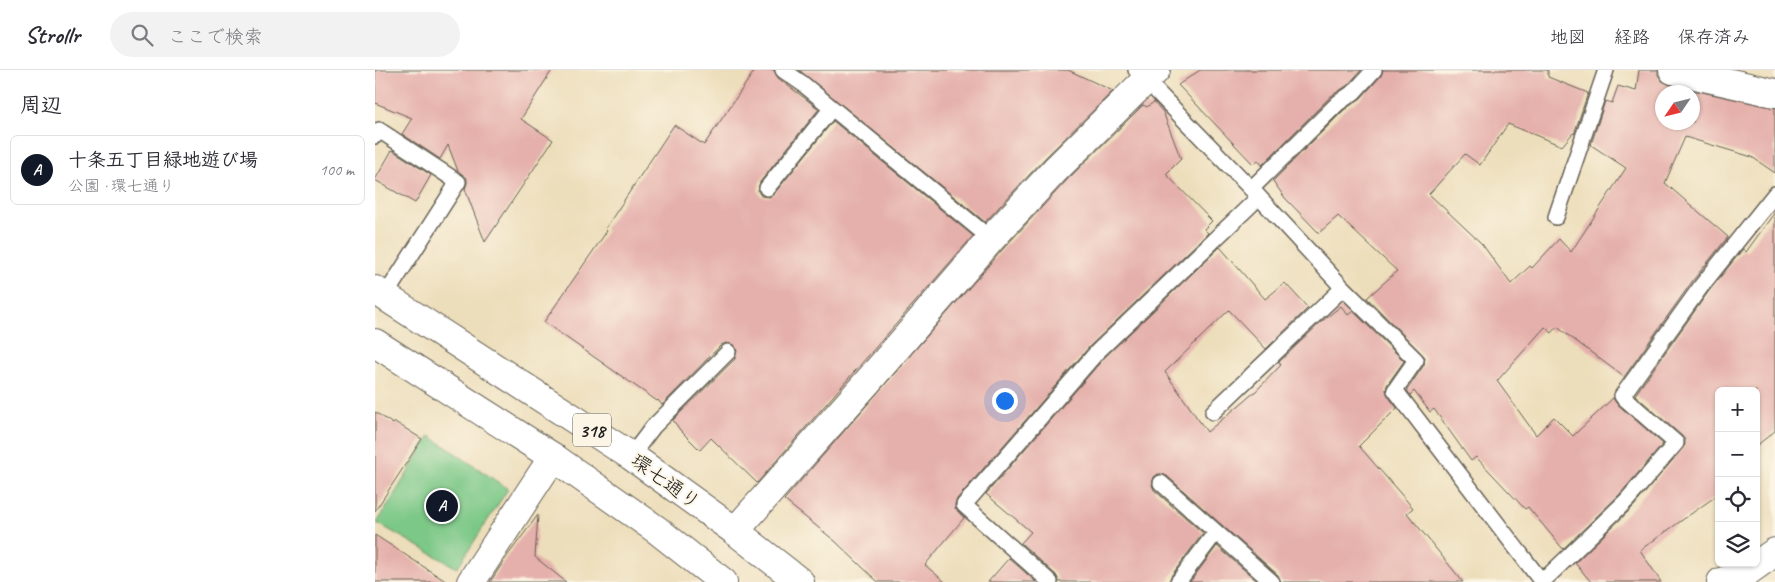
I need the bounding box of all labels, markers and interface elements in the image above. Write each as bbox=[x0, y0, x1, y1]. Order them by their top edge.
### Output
search box bbox=[110, 12, 460, 57]
text: Strollr bbox=[25, 20, 80, 50]
icon: search bbox=[128, 21, 156, 49]
text: ここで検索 bbox=[168, 25, 263, 49]
text: 地図 bbox=[1550, 26, 1586, 48]
text: 経路 bbox=[1614, 26, 1650, 48]
text: 保存済み bbox=[1678, 26, 1750, 48]
north arrow bbox=[1655, 85, 1700, 130]
text: 周辺 bbox=[20, 92, 62, 118]
text: 十条五丁目緑地遊び場 bbox=[68, 148, 258, 172]
text: A bbox=[33, 160, 41, 180]
text: 100 m bbox=[320, 160, 354, 180]
text: 公園 · 環七通り bbox=[68, 176, 175, 196]
map controls bbox=[1715, 387, 1760, 567]
button: + bbox=[1715, 387, 1760, 432]
your location bbox=[992, 388, 1018, 414]
road number: 318 bbox=[573, 414, 611, 446]
button: − bbox=[1715, 432, 1760, 477]
street label: 環七通り bbox=[626, 448, 705, 515]
button: locate bbox=[1715, 477, 1760, 522]
pin: A bbox=[426, 487, 458, 525]
button: layers bbox=[1715, 522, 1760, 567]

